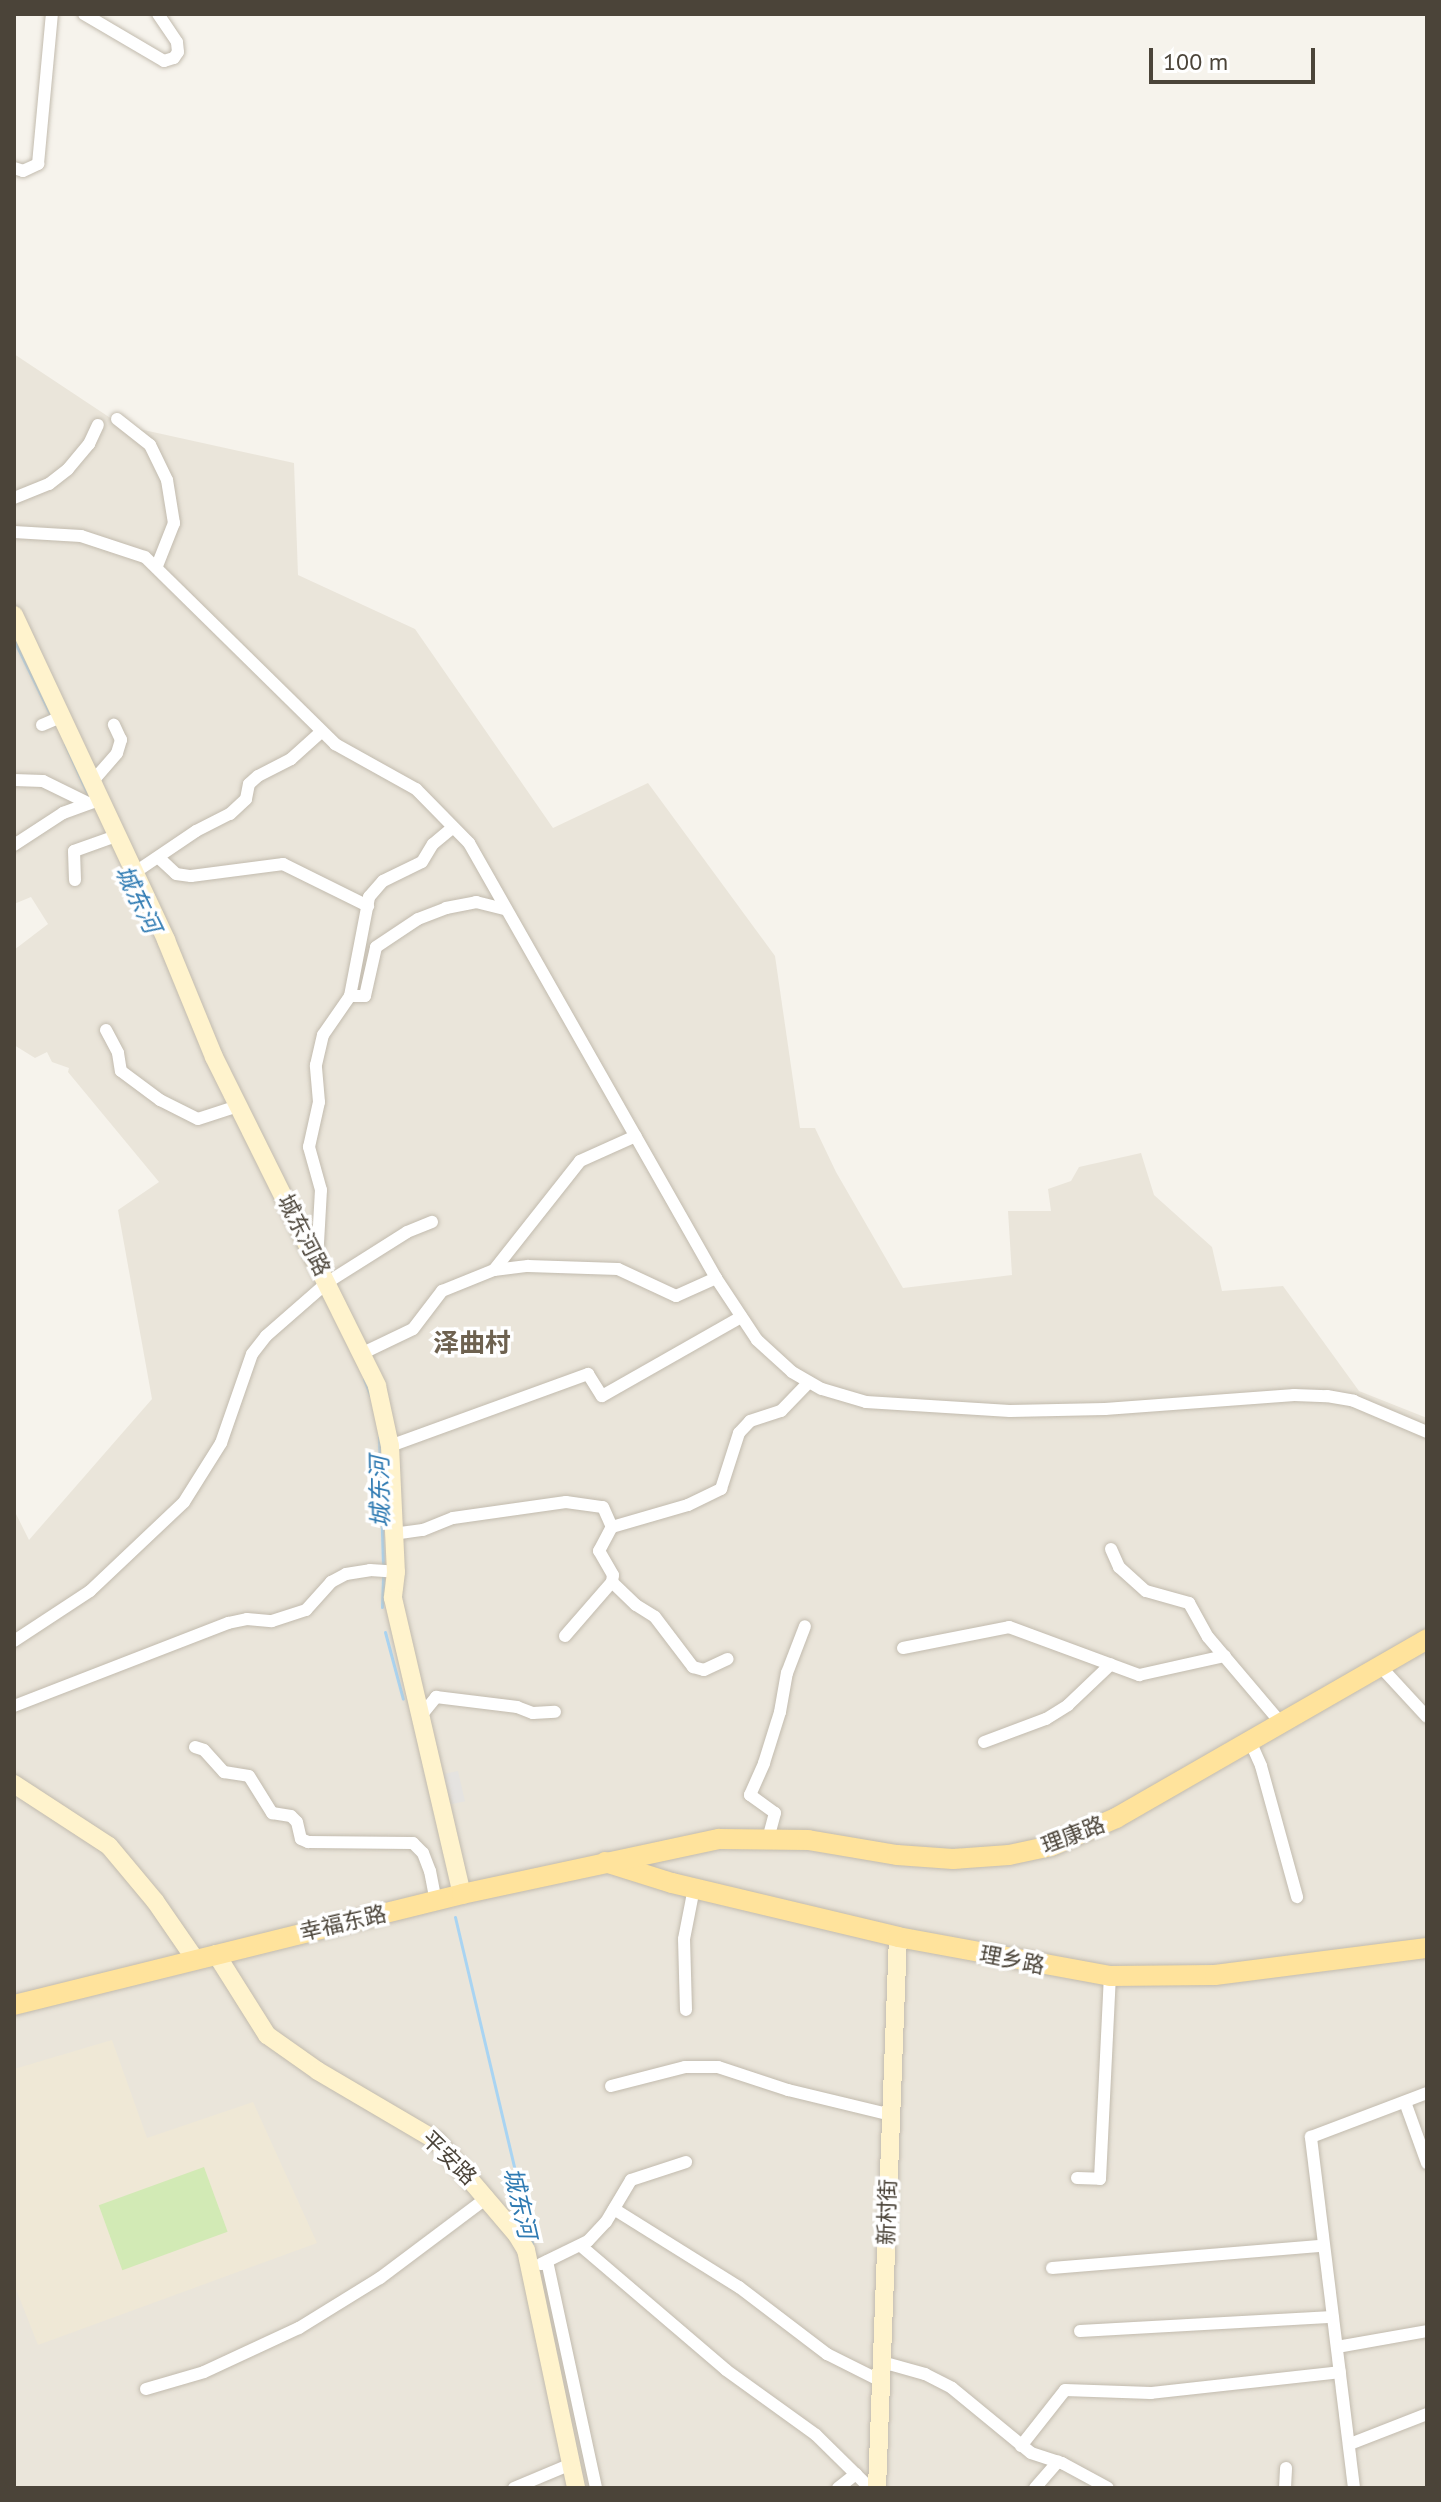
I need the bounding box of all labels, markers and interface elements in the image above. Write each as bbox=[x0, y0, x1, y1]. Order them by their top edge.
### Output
scale bar bbox=[1153, 32, 1319, 82]
text: 100 m bbox=[1163, 46, 1228, 77]
water label: 城东河 bbox=[109, 860, 167, 938]
street label: 城东河路 bbox=[272, 1190, 336, 1280]
district label: 泽曲村 bbox=[433, 1327, 511, 1359]
water label: 城东河 bbox=[365, 1456, 395, 1528]
street label: 理康路 bbox=[1037, 1811, 1109, 1859]
street label: 幸福东路 bbox=[297, 1900, 389, 1946]
street label: 理乡路 bbox=[977, 1941, 1047, 1979]
street label: 平安路 bbox=[416, 2126, 482, 2190]
water label: 城东河 bbox=[498, 2165, 542, 2241]
street label: 新村街 bbox=[873, 2179, 901, 2245]

